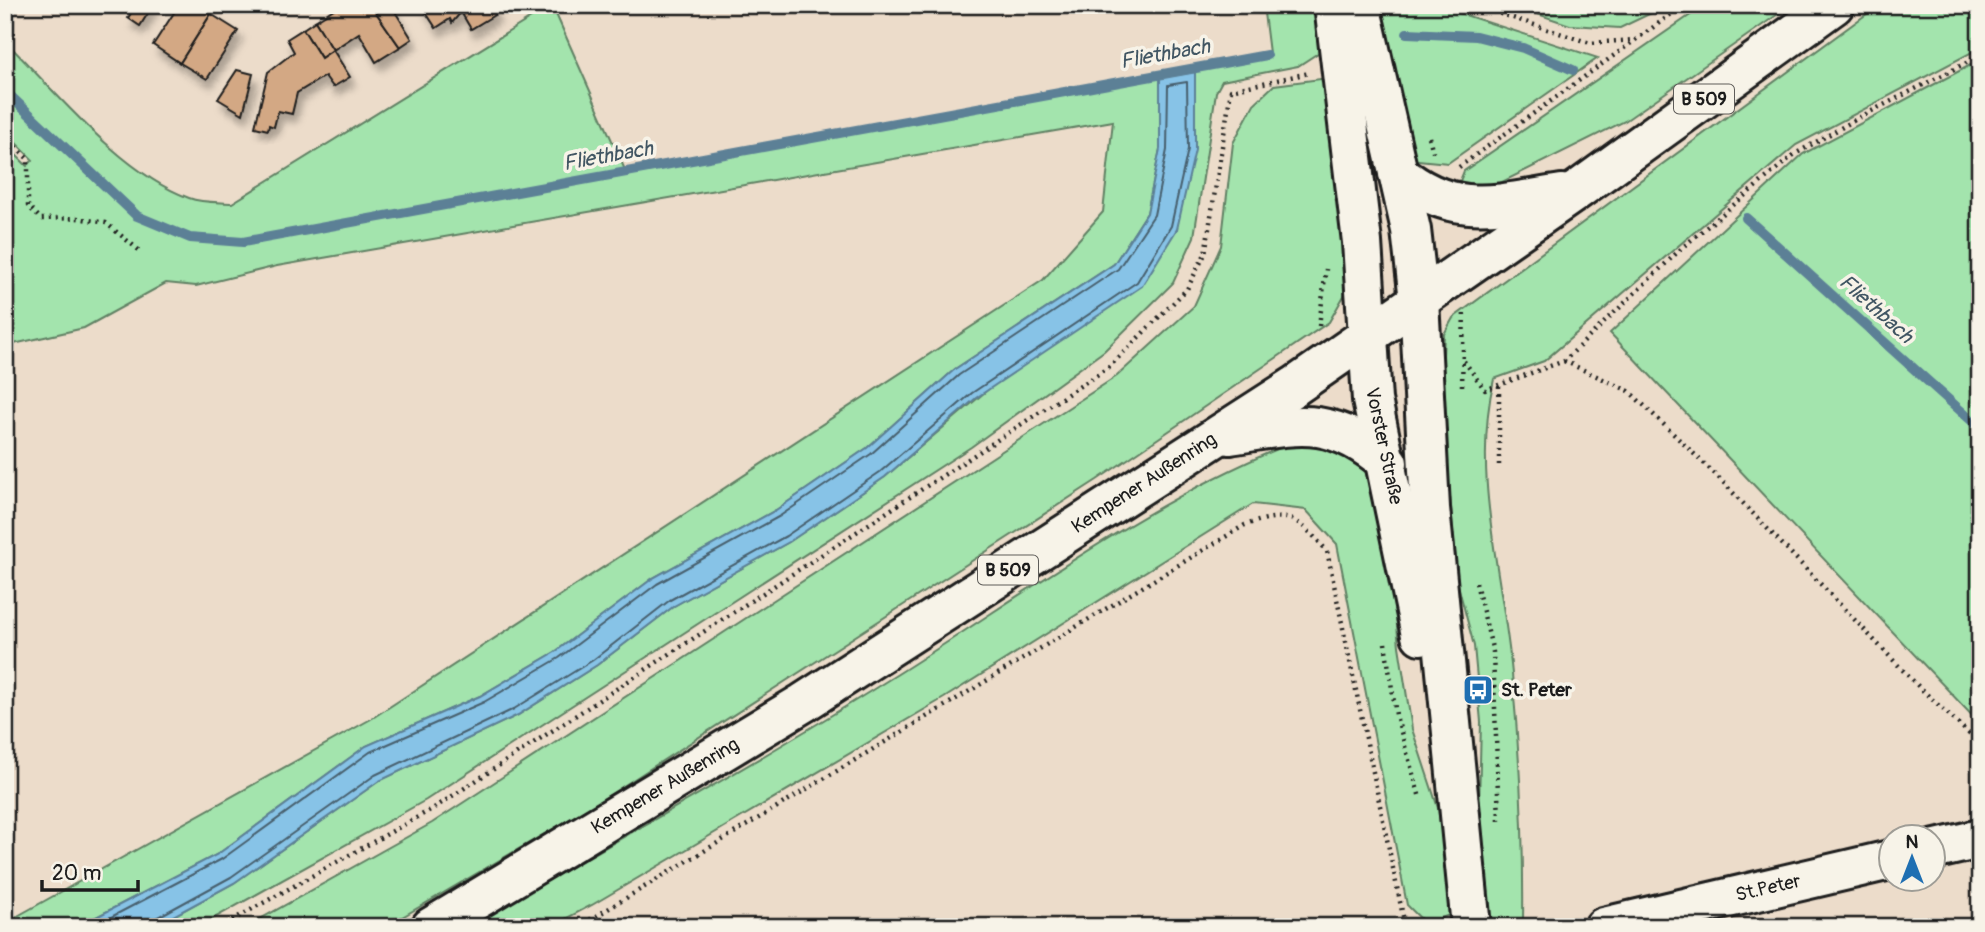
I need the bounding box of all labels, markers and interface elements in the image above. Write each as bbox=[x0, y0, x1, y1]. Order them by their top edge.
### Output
water label: Fliethbach bbox=[1118, 33, 1213, 75]
road number: B 509 bbox=[1674, 84, 1734, 114]
water label: Fliethbach bbox=[561, 135, 656, 177]
water label: Fliethbach bbox=[1833, 269, 1920, 350]
street label: Vorster Straße bbox=[1360, 385, 1408, 507]
street label: Kempener Außenring bbox=[1067, 427, 1221, 539]
road number: B 509 bbox=[978, 556, 1038, 584]
bus stop icon: St. Peter bbox=[1461, 673, 1495, 707]
place label: St. Peter bbox=[1501, 678, 1572, 702]
street label: Kempener Außenring bbox=[587, 732, 743, 840]
north arrow bbox=[1876, 824, 1946, 894]
text: N bbox=[1906, 830, 1919, 854]
scale bar bbox=[42, 848, 138, 892]
text: 20 m bbox=[52, 860, 101, 887]
street label: St.Peter bbox=[1733, 869, 1803, 907]

